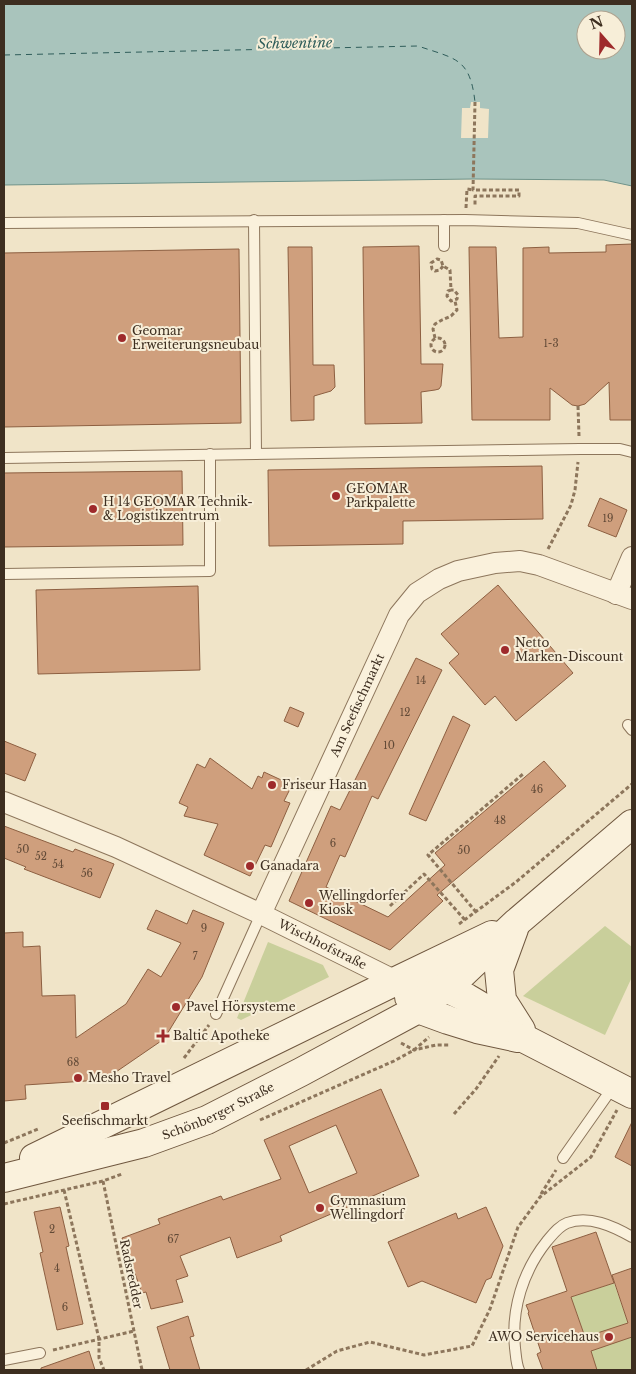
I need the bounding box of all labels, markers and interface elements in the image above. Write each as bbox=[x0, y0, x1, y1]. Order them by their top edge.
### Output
north arrow bbox=[576, 10, 626, 60]
text: N bbox=[587, 12, 606, 33]
water label: Schwentine bbox=[258, 33, 333, 53]
place label: Geomar Erweiterungsneubau bbox=[132, 323, 259, 352]
marker: Geomar Erweiterungsneubau bbox=[116, 332, 128, 344]
house number: 1-3 bbox=[543, 337, 559, 350]
place label: GEOMAR Parkpalette bbox=[346, 481, 416, 510]
marker: GEOMAR Parkpalette bbox=[330, 490, 342, 502]
place label: H 14 GEOMAR Technik- & Logistikzentrum bbox=[103, 494, 253, 523]
marker: H 14 GEOMAR Technik- & Logistikzentrum bbox=[87, 503, 99, 515]
house number: 19 bbox=[603, 512, 613, 525]
place label: Netto Marken-Discount bbox=[515, 635, 624, 664]
marker: Netto Marken-Discount bbox=[499, 644, 511, 656]
street label: Am Seefischmarkt bbox=[326, 650, 387, 760]
house number: 14 bbox=[416, 674, 426, 687]
house number: 12 bbox=[400, 706, 410, 719]
house number: 10 bbox=[383, 739, 395, 752]
place label: Friseur Hasan bbox=[282, 777, 367, 792]
marker: Friseur Hasan bbox=[266, 779, 278, 791]
house number: 46 bbox=[531, 783, 543, 796]
house number: 48 bbox=[494, 814, 506, 827]
house number: 6 bbox=[330, 837, 336, 850]
house number: 50 bbox=[17, 843, 29, 856]
house number: 50 bbox=[458, 844, 470, 857]
house number: 52 bbox=[35, 850, 47, 863]
house number: 54 bbox=[52, 858, 64, 871]
place label: Ganadara bbox=[260, 858, 319, 873]
marker: Ganadara bbox=[244, 860, 256, 872]
house number: 56 bbox=[81, 867, 93, 880]
place label: Wellingdorfer Kiosk bbox=[318, 888, 406, 917]
marker: Wellingdorfer Kiosk bbox=[303, 897, 315, 909]
street label: Wischhofstraße bbox=[275, 915, 369, 972]
house number: 9 bbox=[201, 922, 207, 935]
house number: 7 bbox=[192, 950, 198, 963]
place label: Pavel Hörsysteme bbox=[186, 999, 296, 1014]
marker: Pavel Hörsysteme bbox=[170, 1001, 182, 1013]
place label: Baltic Apotheke bbox=[173, 1028, 270, 1043]
marker: Baltic Apotheke bbox=[157, 1030, 169, 1042]
house number: 68 bbox=[67, 1056, 79, 1069]
place label: Mesho Travel bbox=[88, 1070, 171, 1085]
marker: Mesho Travel bbox=[72, 1072, 84, 1084]
street label: Schönberger Straße bbox=[160, 1079, 277, 1143]
marker: Seefischmarkt bbox=[99, 1100, 111, 1112]
place label: Seefischmarkt bbox=[62, 1113, 149, 1128]
place label: Gymnasium Wellingdorf bbox=[329, 1193, 406, 1222]
marker: Gymnasium Wellingdorf bbox=[314, 1202, 326, 1214]
house number: 2 bbox=[49, 1223, 55, 1236]
house number: 67 bbox=[167, 1233, 180, 1246]
street label: Radsredder bbox=[117, 1238, 146, 1310]
house number: 4 bbox=[54, 1262, 60, 1275]
house number: 6 bbox=[62, 1301, 68, 1314]
place label: AWO Servicehaus bbox=[488, 1329, 599, 1344]
marker: AWO Servicehaus bbox=[603, 1331, 615, 1343]

